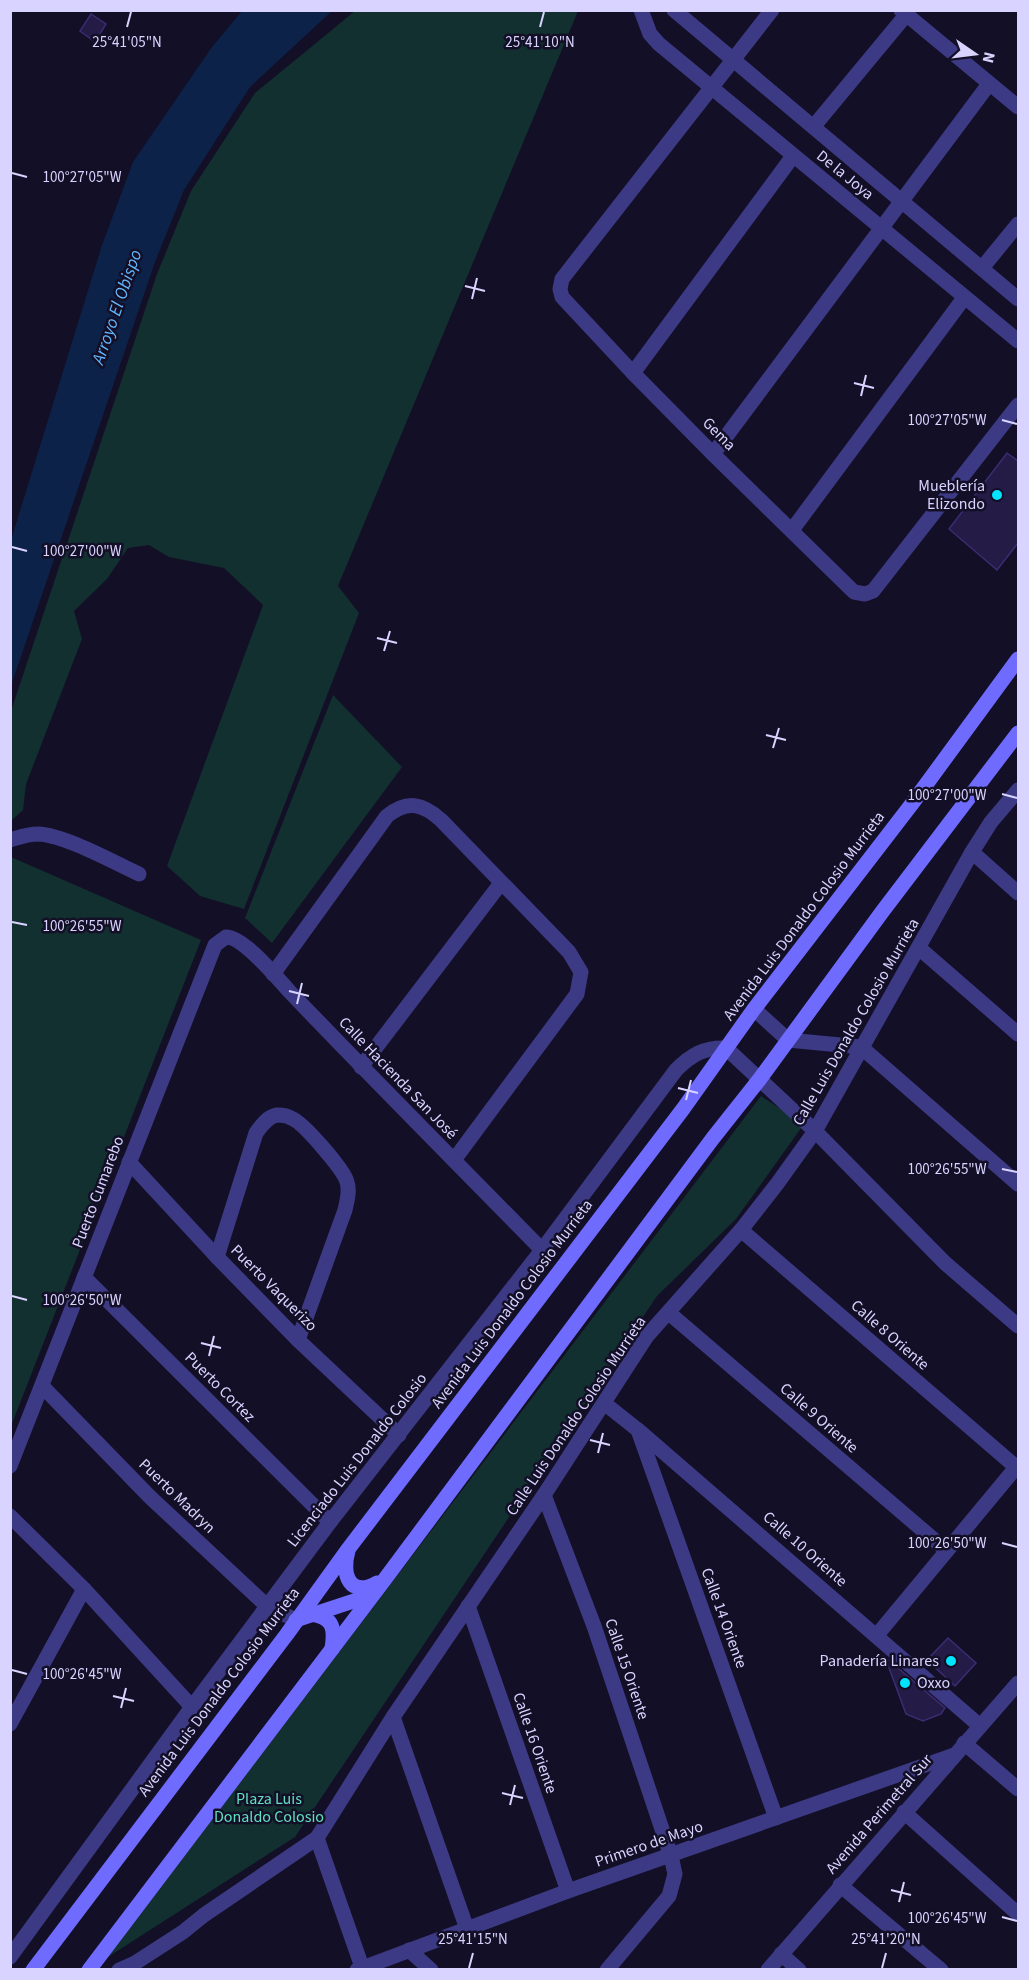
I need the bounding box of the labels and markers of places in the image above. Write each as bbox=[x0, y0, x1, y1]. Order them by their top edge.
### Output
place label: Mueblería Elizondo bbox=[918, 475, 985, 515]
marker: Mueblería Elizondo bbox=[990, 488, 1004, 502]
place label: Panadería Linares bbox=[820, 1650, 939, 1672]
marker: Panadería Linares bbox=[944, 1654, 958, 1668]
place label: Oxxo bbox=[917, 1672, 950, 1694]
marker: Oxxo bbox=[898, 1676, 912, 1690]

